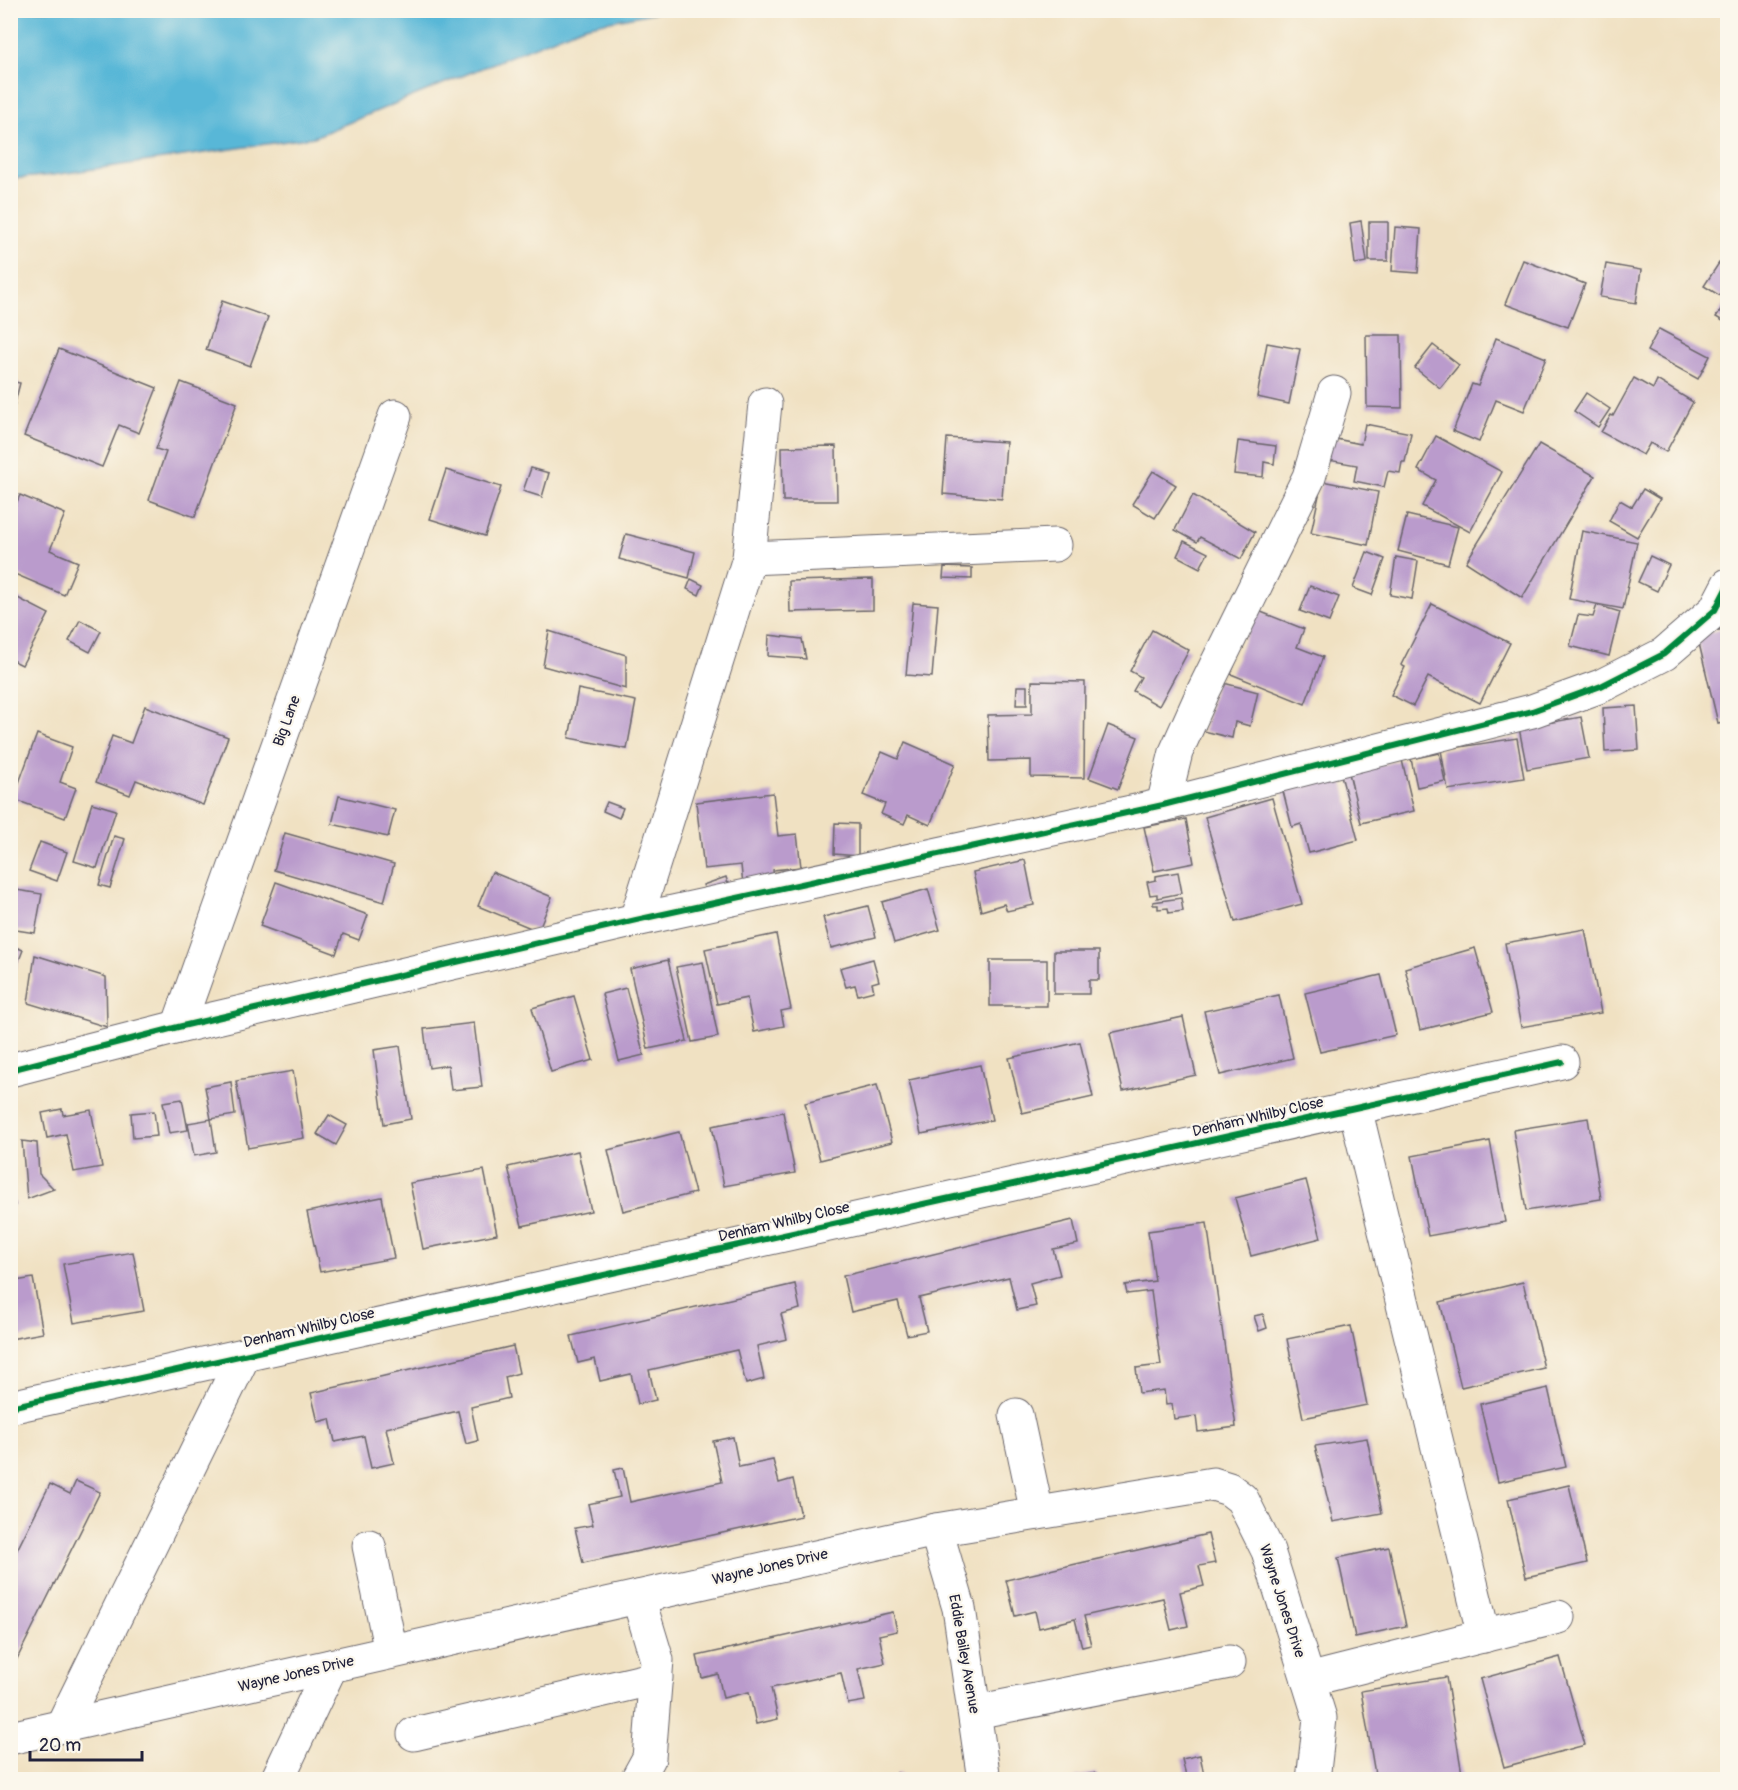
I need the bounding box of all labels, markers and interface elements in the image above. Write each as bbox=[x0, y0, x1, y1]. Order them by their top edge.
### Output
street label: Big Lane bbox=[269, 692, 305, 749]
street label: Denham Whilby Close bbox=[1191, 1093, 1326, 1141]
street label: Denham Whilby Close bbox=[717, 1198, 852, 1246]
street label: Denham Whilby Close bbox=[242, 1304, 377, 1352]
street label: Wayne Jones Drive bbox=[1255, 1542, 1309, 1661]
street label: Wayne Jones Drive bbox=[710, 1544, 830, 1590]
street label: Eddie Bailey Avenue bbox=[944, 1593, 984, 1716]
street label: Wayne Jones Drive bbox=[236, 1651, 356, 1697]
scale bar bbox=[30, 1724, 142, 1762]
text: 20 m bbox=[39, 1734, 81, 1757]

